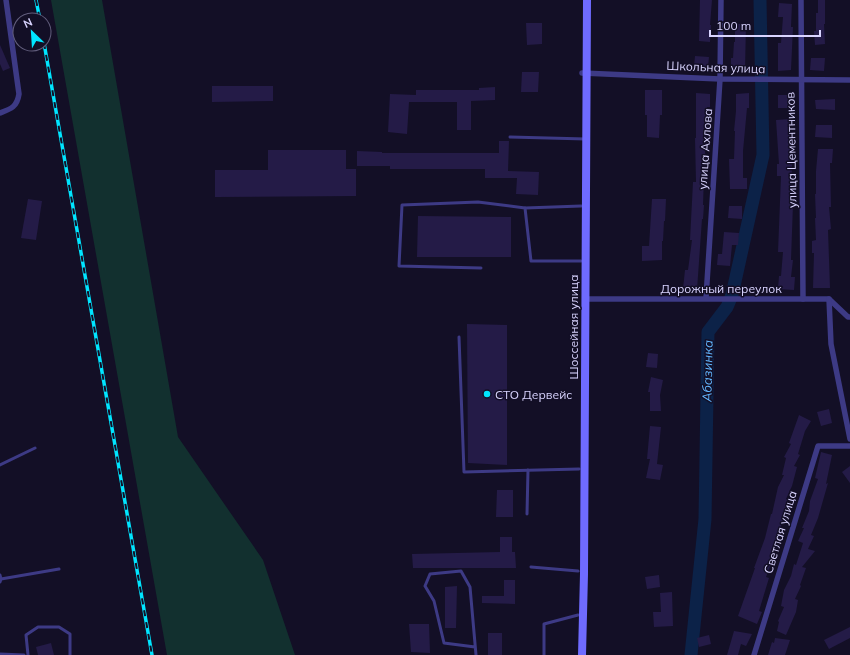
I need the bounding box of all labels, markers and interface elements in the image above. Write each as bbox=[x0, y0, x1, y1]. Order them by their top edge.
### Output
north arrow bbox=[12, 12, 52, 52]
scale bar bbox=[710, 12, 820, 38]
text: N bbox=[21, 15, 34, 31]
text: 100 m bbox=[716, 18, 751, 33]
street label: Школьная улица bbox=[666, 58, 766, 76]
street label: улица Цементников bbox=[782, 91, 800, 208]
street label: улица Ахлова bbox=[695, 108, 715, 190]
street label: Шоссейная улица bbox=[566, 274, 581, 380]
street label: Дорожный переулок bbox=[660, 281, 782, 296]
water label: Абазинка bbox=[698, 340, 716, 403]
place label: СТО Дервейс bbox=[495, 387, 572, 402]
marker: СТО Дервейс bbox=[482, 389, 492, 399]
street label: Светлая улица bbox=[760, 489, 800, 575]

